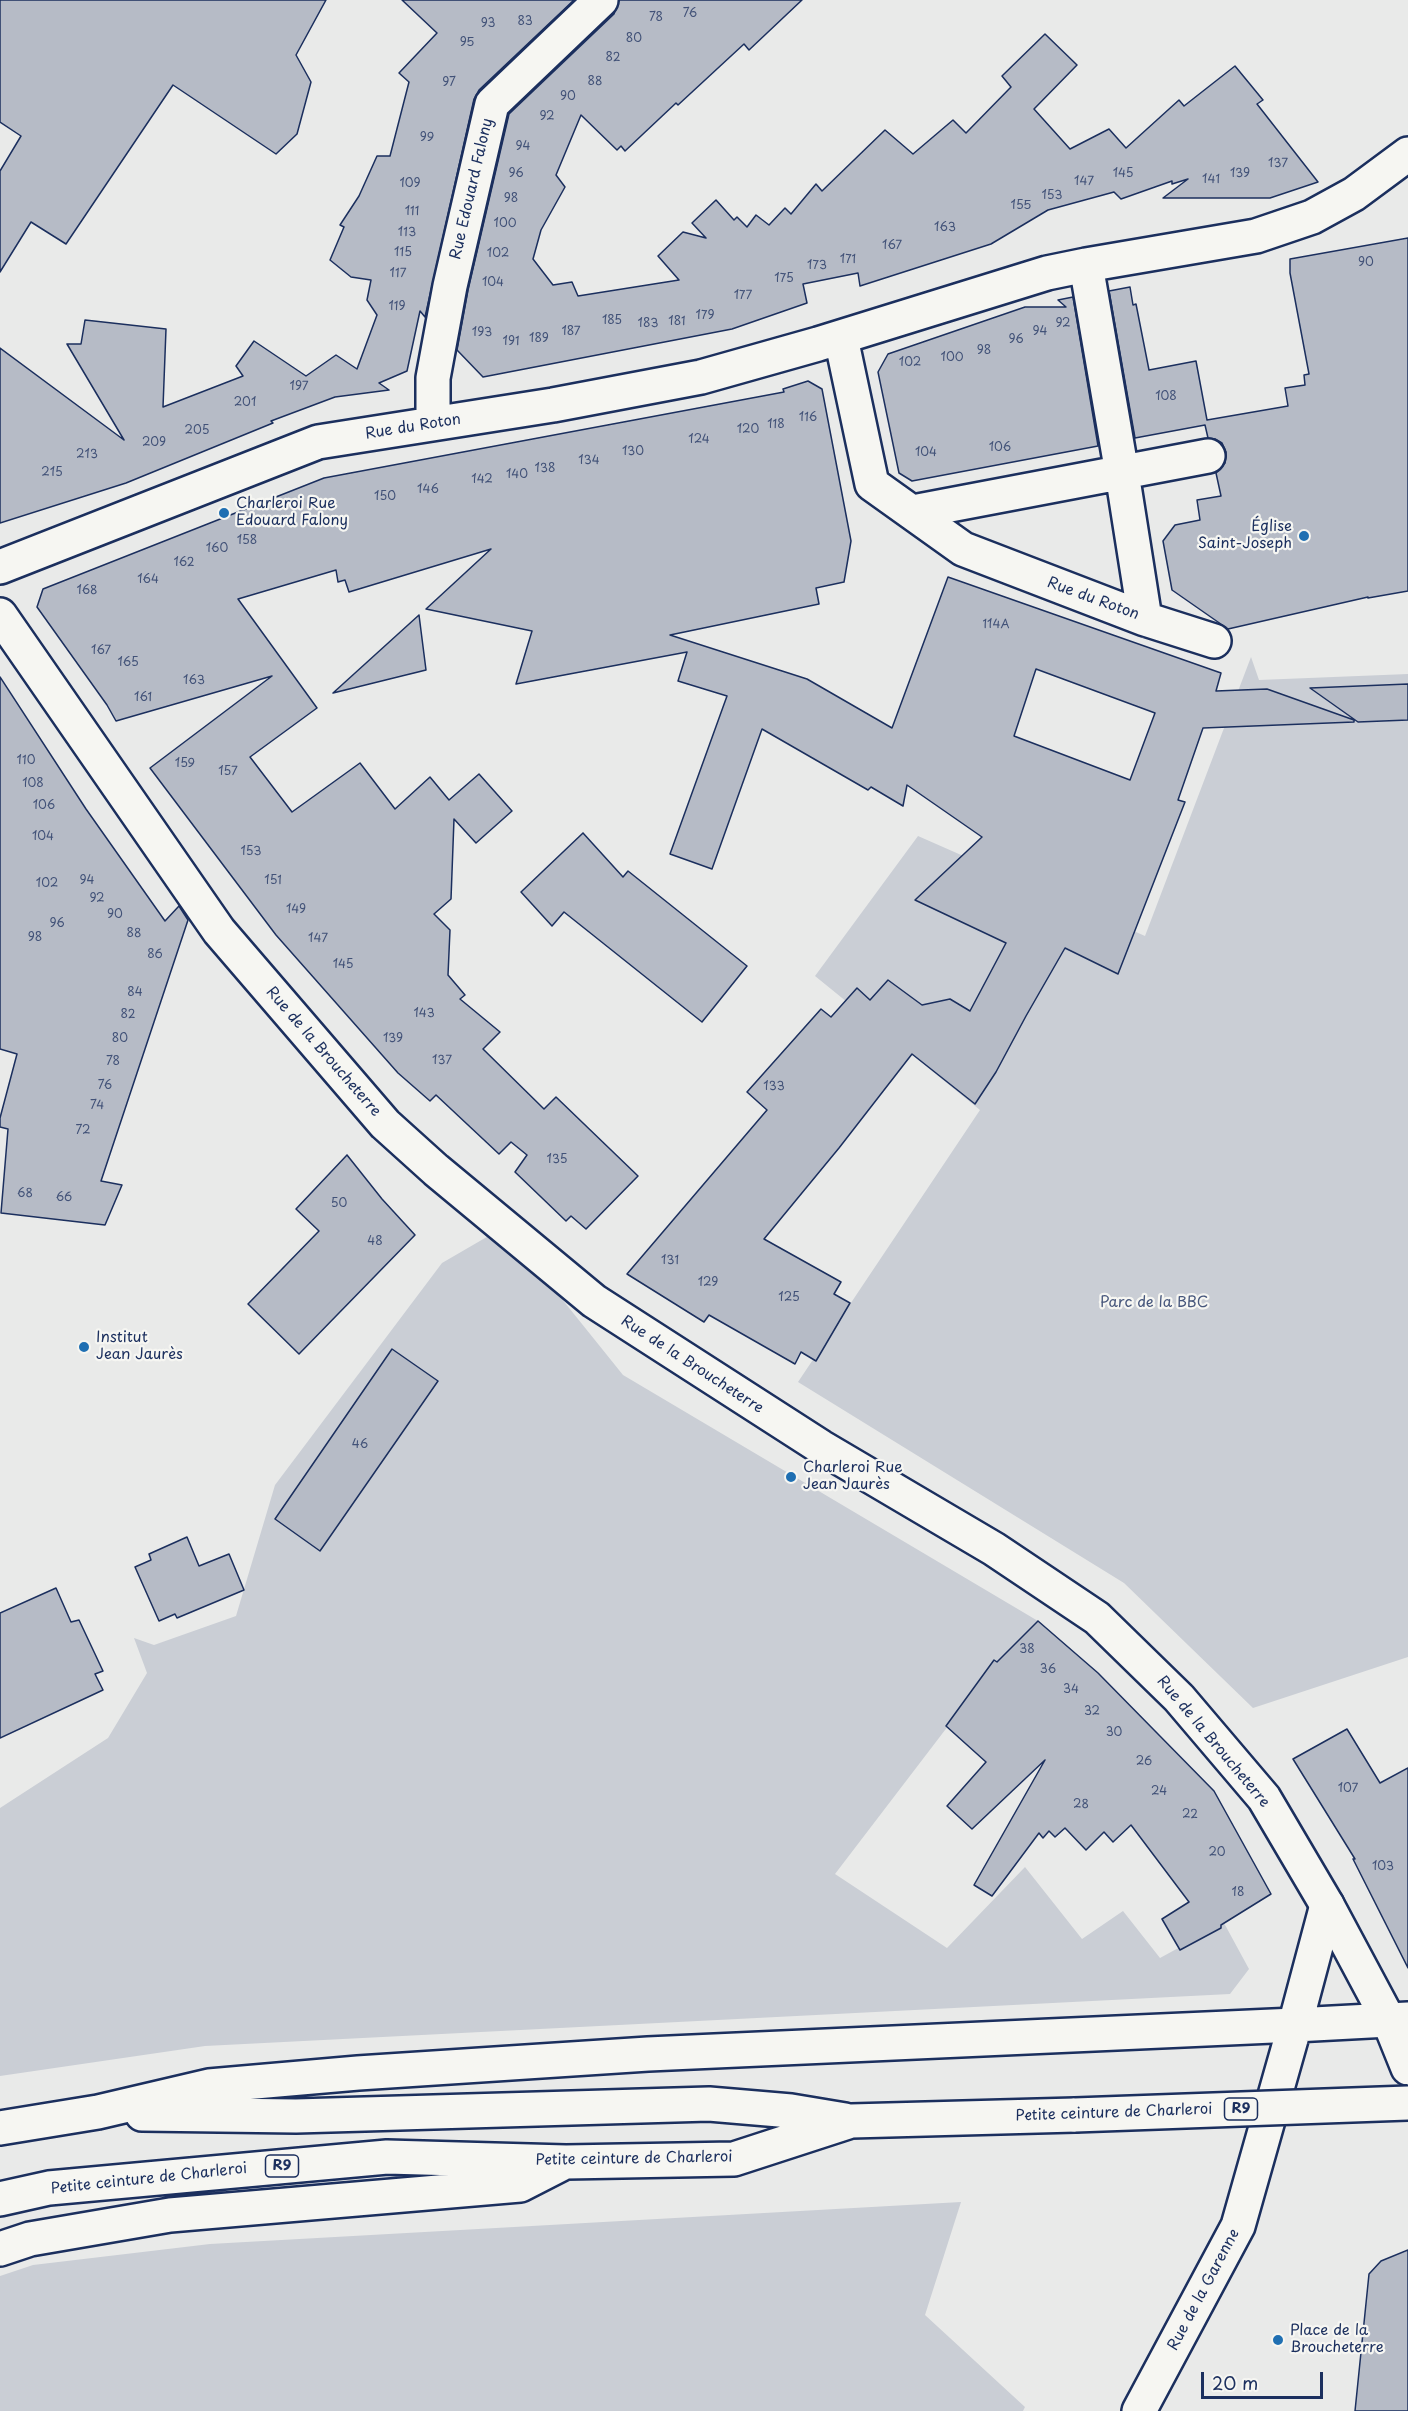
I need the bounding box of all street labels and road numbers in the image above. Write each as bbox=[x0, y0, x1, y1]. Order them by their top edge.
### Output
street label: Rue Edouard Falony bbox=[447, 117, 497, 261]
street label: Rue du Roton bbox=[364, 411, 462, 443]
street label: Rue du Roton bbox=[1044, 574, 1142, 624]
street label: Rue de la Broucheterre bbox=[262, 983, 384, 1121]
street label: Rue de la Broucheterre bbox=[617, 1312, 767, 1418]
street label: Rue de la Broucheterre bbox=[1153, 1673, 1273, 1811]
road number: R9 bbox=[1224, 2098, 1258, 2120]
street label: Petite ceinture de Charleroi bbox=[1015, 2101, 1213, 2125]
street label: Petite ceinture de Charleroi bbox=[535, 2148, 733, 2170]
road number: R9 bbox=[266, 2155, 298, 2177]
street label: Petite ceinture de Charleroi bbox=[50, 2160, 248, 2198]
street label: Rue de la Garenne bbox=[1164, 2226, 1244, 2354]

